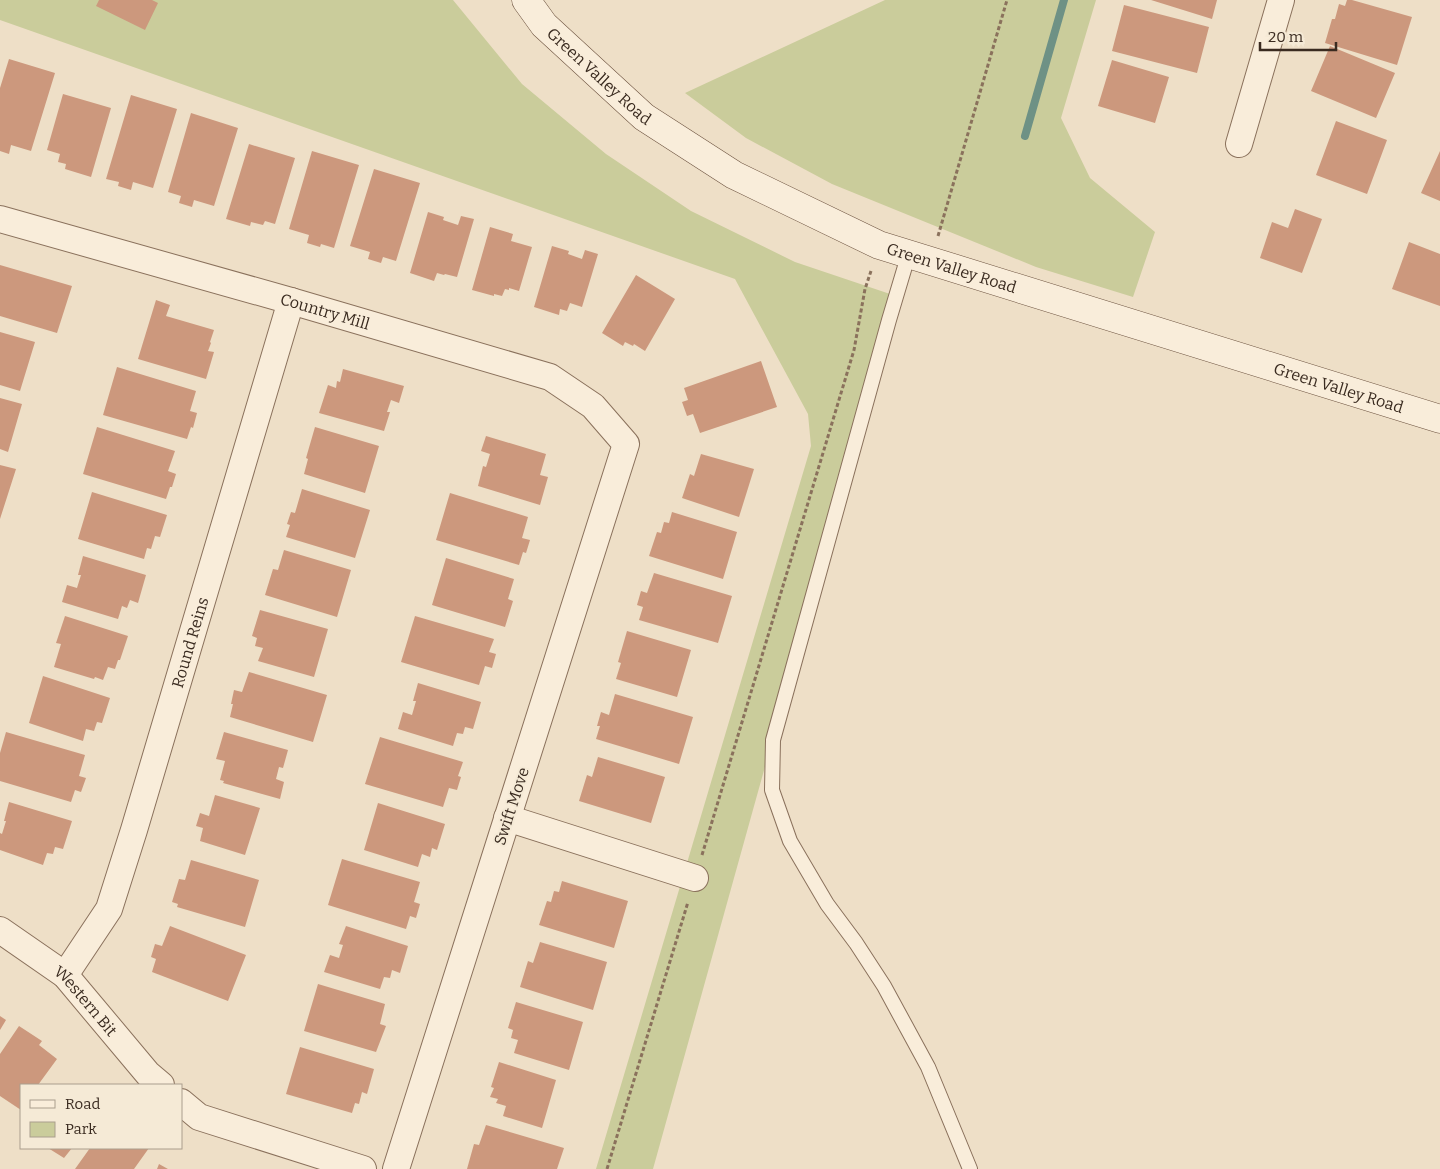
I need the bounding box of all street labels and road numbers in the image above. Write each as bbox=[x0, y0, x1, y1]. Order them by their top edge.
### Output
street label: Green Valley Road bbox=[543, 24, 655, 129]
street label: Green Valley Road bbox=[884, 239, 1019, 297]
street label: Country Mill bbox=[278, 290, 372, 334]
street label: Green Valley Road bbox=[1271, 359, 1406, 417]
street label: Round Reins bbox=[168, 595, 213, 690]
street label: Swift Move bbox=[490, 765, 533, 848]
street label: Western Bit bbox=[51, 962, 121, 1040]

